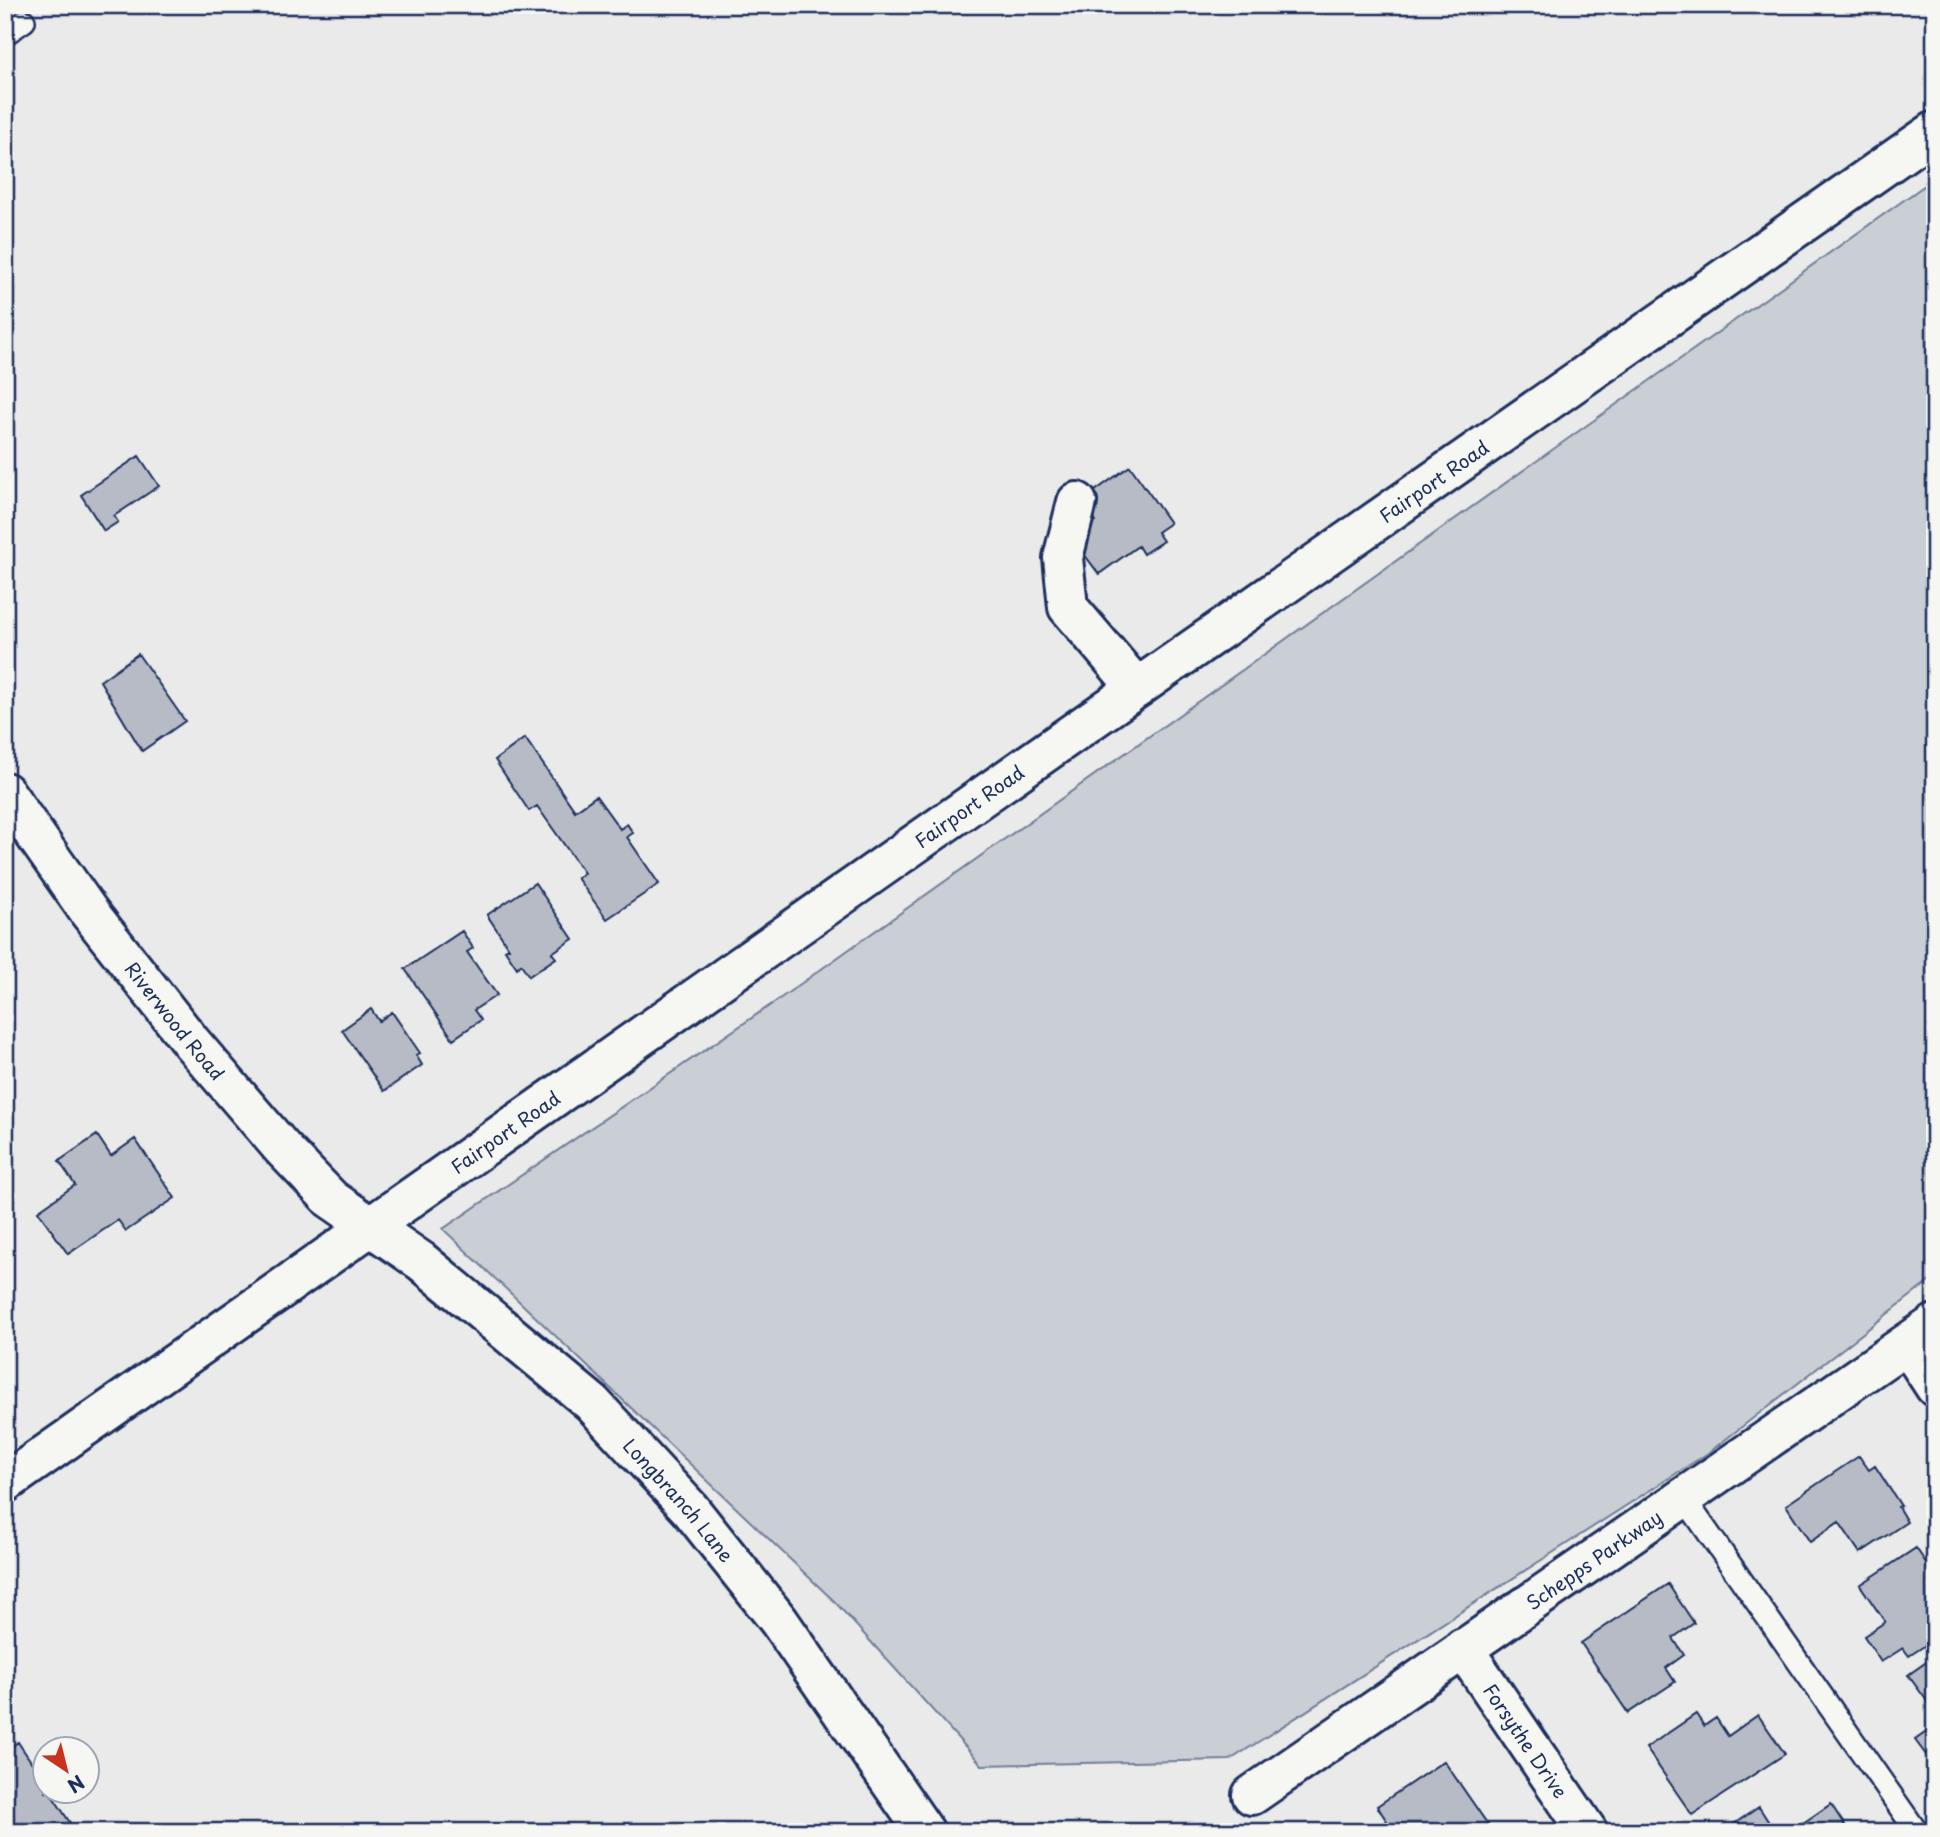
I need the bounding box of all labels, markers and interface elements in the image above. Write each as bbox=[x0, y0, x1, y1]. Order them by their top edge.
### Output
street label: Fairport Road bbox=[1373, 433, 1494, 529]
street label: Fairport Road bbox=[909, 758, 1029, 854]
street label: Riverwood Road bbox=[119, 955, 232, 1086]
street label: Fairport Road bbox=[445, 1084, 565, 1180]
street label: Longbranch Lane bbox=[617, 1432, 741, 1568]
street label: Schepps Parkway bbox=[1520, 1503, 1667, 1616]
street label: Forsythe Drive bbox=[1477, 1678, 1575, 1804]
north arrow bbox=[32, 1736, 102, 1806]
text: N bbox=[62, 1769, 91, 1801]

